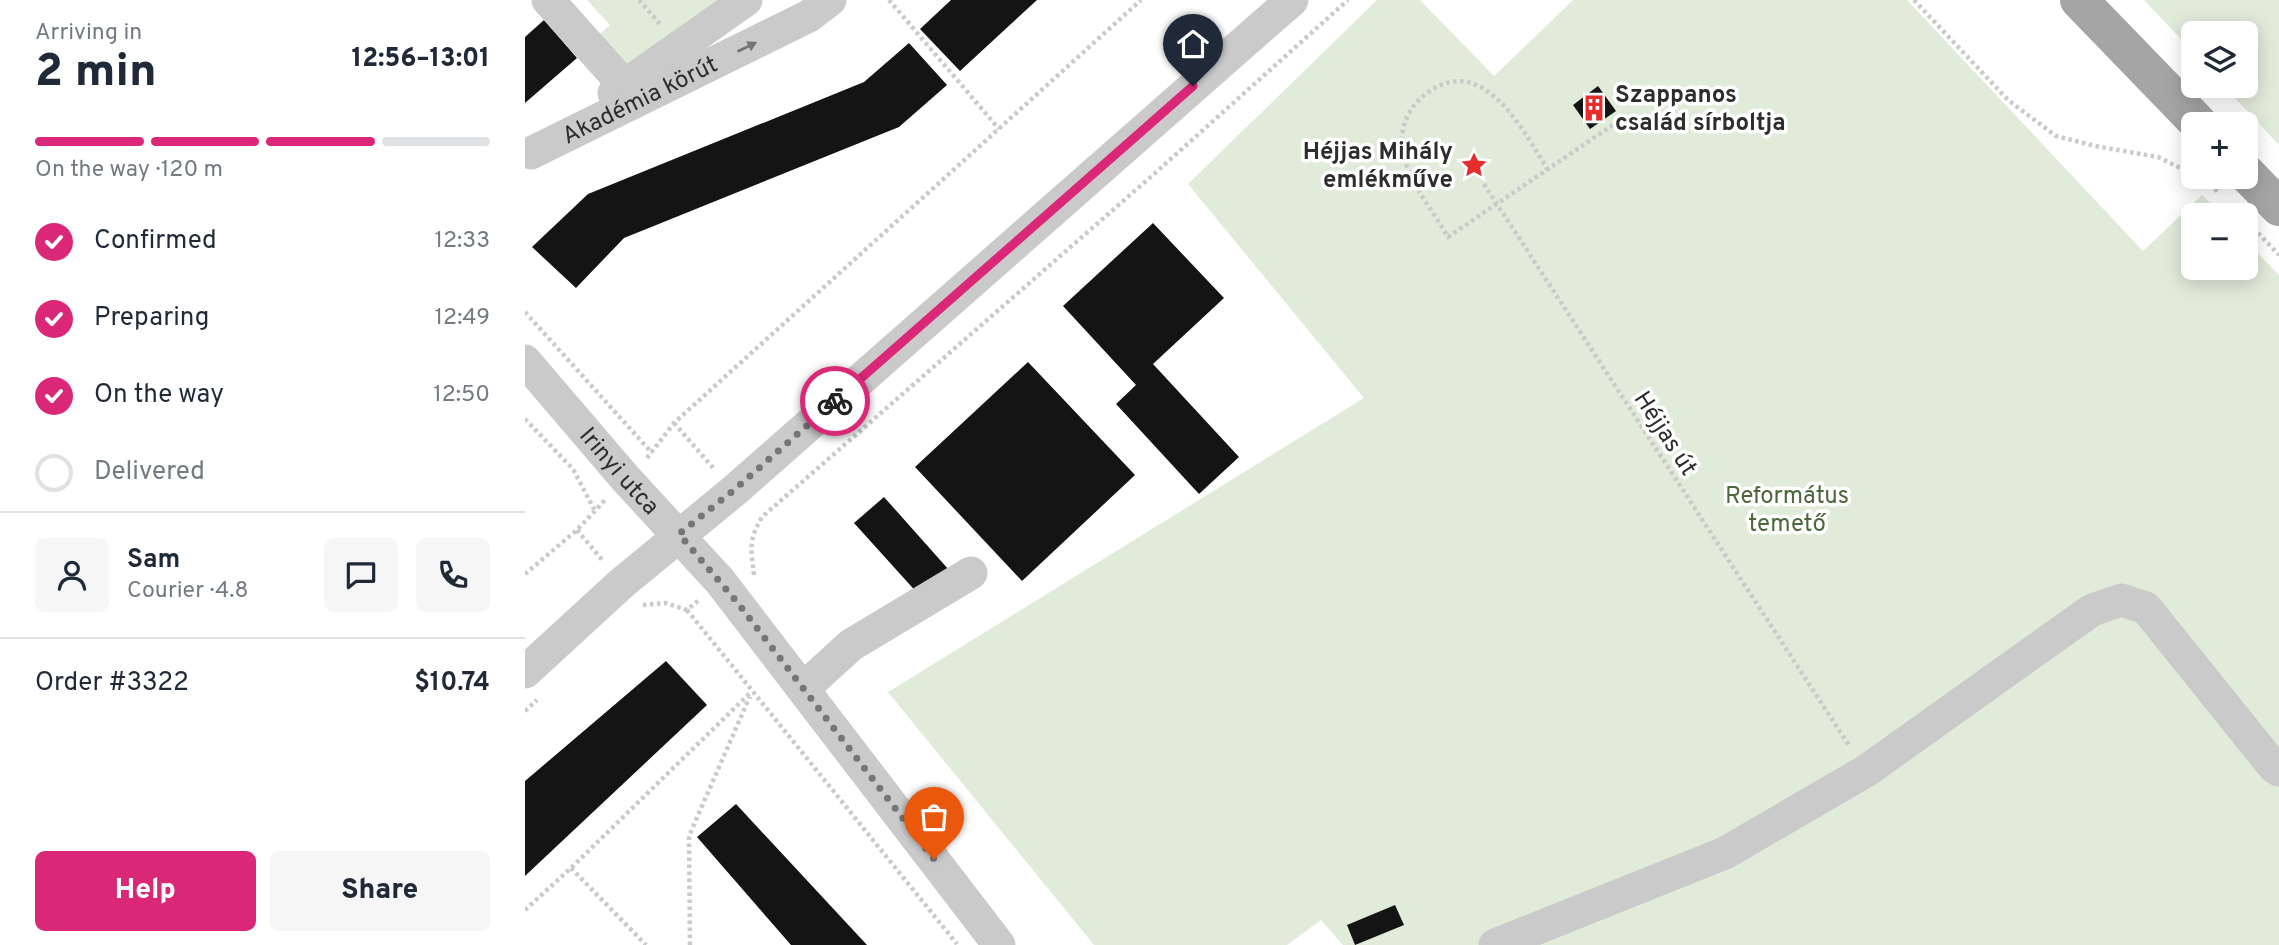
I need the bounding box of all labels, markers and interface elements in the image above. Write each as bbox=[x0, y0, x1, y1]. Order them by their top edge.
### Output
pin bbox=[1163, 14, 1223, 86]
text: Arriving in bbox=[35, 19, 142, 48]
map controls bbox=[2181, 21, 2258, 280]
button: layers bbox=[2181, 21, 2258, 98]
icon: home bbox=[1174, 25, 1212, 63]
one-way arrow bbox=[737, 41, 757, 52]
text: 12:56–13:01 bbox=[352, 43, 490, 76]
text: 2 min bbox=[35, 44, 157, 103]
street label: Akadémia körút bbox=[558, 50, 723, 152]
place label: Szappanos család sírboltja bbox=[1615, 81, 1786, 139]
building icon: Szappanos család sírboltja bbox=[1579, 93, 1609, 123]
button: + bbox=[2181, 112, 2258, 189]
place label: Héjjas Mihály emlékműve bbox=[1303, 138, 1453, 196]
place icon: Héjjas Mihály emlékműve bbox=[1459, 150, 1489, 180]
text: On the way · 120 m bbox=[35, 156, 223, 185]
button: − bbox=[2181, 203, 2258, 280]
icon: check bbox=[35, 223, 73, 261]
text: Confirmed bbox=[94, 225, 217, 258]
text: 12:33 bbox=[434, 227, 490, 256]
icon: check bbox=[35, 300, 73, 338]
text: Preparing bbox=[94, 302, 209, 335]
text: 12:49 bbox=[435, 304, 490, 333]
courier bbox=[800, 366, 870, 436]
icon: check bbox=[35, 377, 73, 415]
text: On the way bbox=[94, 379, 224, 412]
text: 12:50 bbox=[433, 381, 490, 410]
icon: bike bbox=[816, 382, 854, 420]
street label: Héjjas út bbox=[1626, 386, 1703, 482]
street label: Irinyi utca bbox=[572, 422, 665, 522]
text: Delivered bbox=[94, 456, 205, 489]
park label: Református temető bbox=[1725, 482, 1849, 540]
button: person bbox=[35, 538, 109, 612]
button: chat bbox=[324, 538, 398, 612]
button: phone bbox=[416, 538, 490, 612]
text: Sam bbox=[127, 544, 180, 577]
text: Courier · 4.8 bbox=[127, 577, 248, 606]
text: Order #3322 bbox=[35, 667, 189, 700]
text: $10.74 bbox=[414, 667, 490, 700]
pin bbox=[904, 787, 964, 859]
icon: bag bbox=[915, 798, 953, 836]
button: Help bbox=[35, 851, 256, 931]
button: Share bbox=[270, 851, 490, 931]

